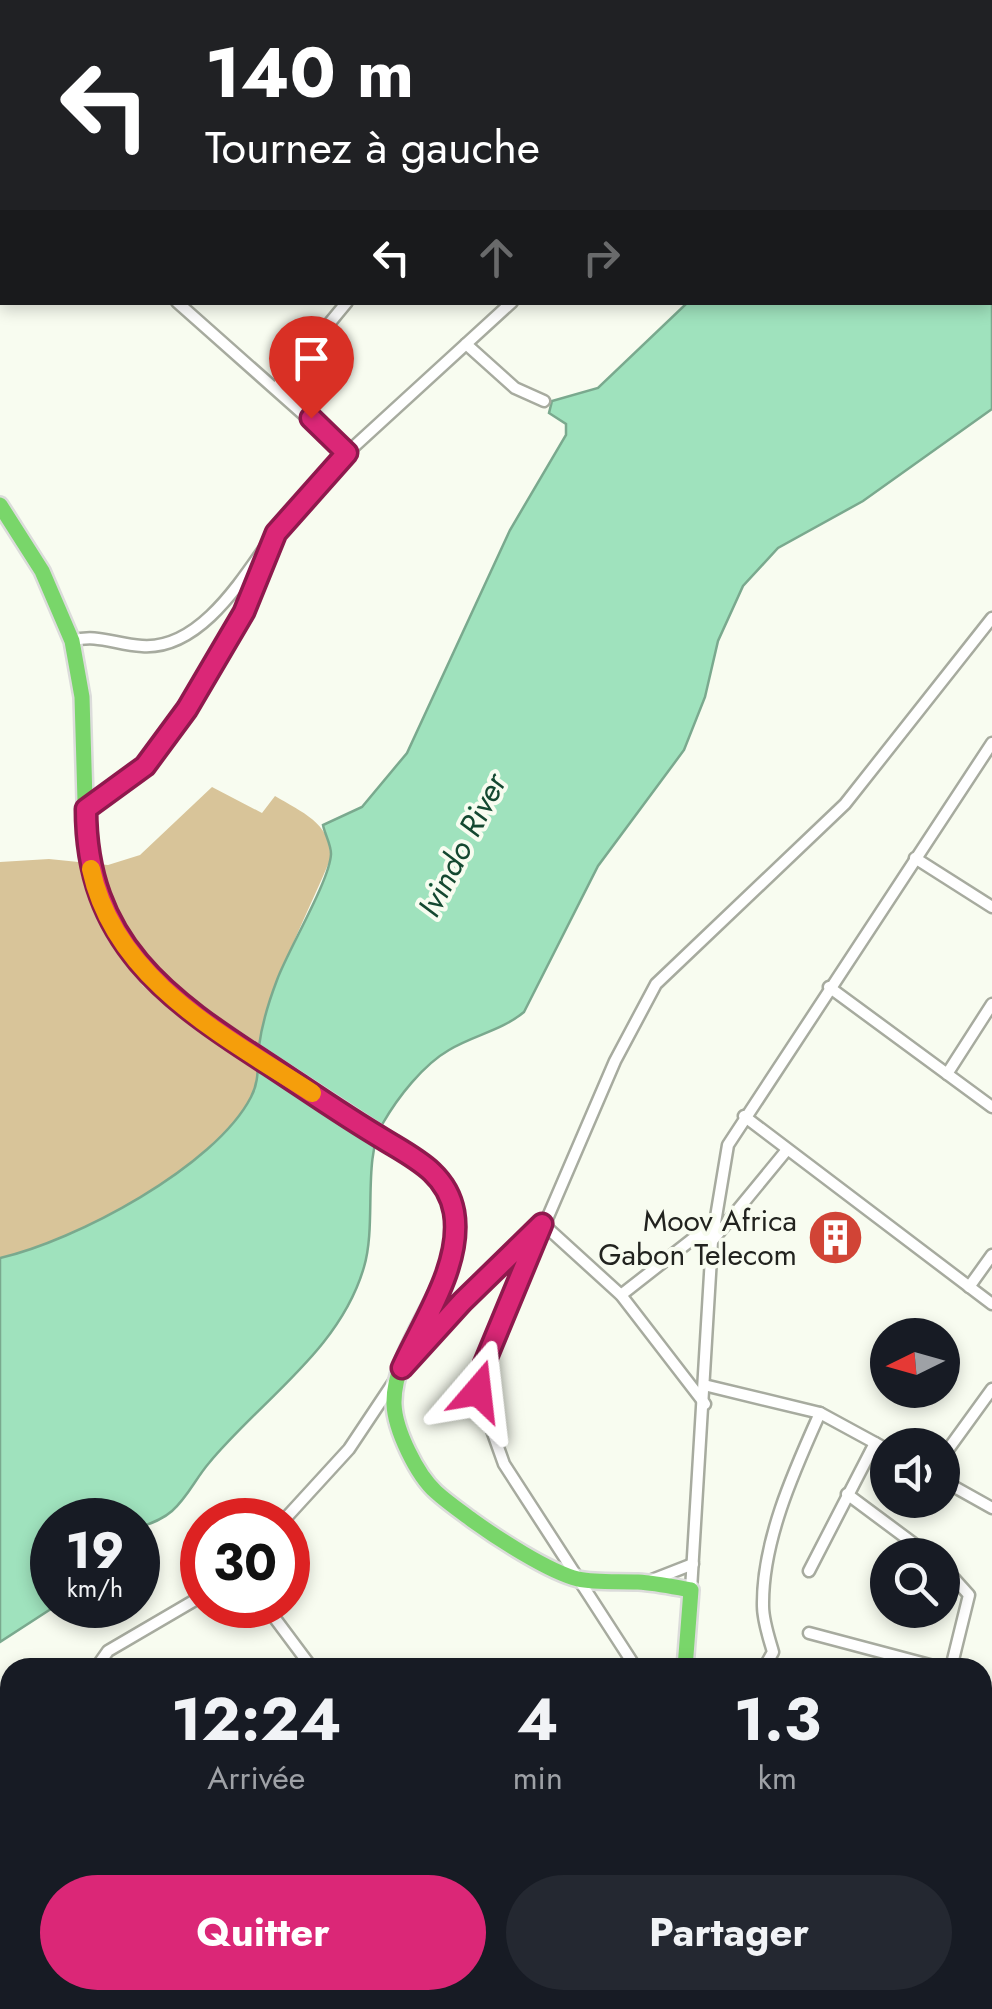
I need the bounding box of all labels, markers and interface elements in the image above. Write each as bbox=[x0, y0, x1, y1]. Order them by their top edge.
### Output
text: 140 m bbox=[205, 22, 414, 123]
icon: left bbox=[40, 40, 170, 170]
text: Tournez à gauche bbox=[205, 115, 540, 180]
icon: left bbox=[364, 230, 419, 285]
icon: ahead bbox=[469, 230, 524, 285]
icon: right bbox=[574, 230, 629, 285]
pin bbox=[269, 316, 354, 419]
icon: arrive bbox=[284, 331, 339, 386]
water label: Ivindo River bbox=[406, 763, 519, 925]
place label: Moov Africa Gabon Telecom bbox=[598, 1199, 797, 1276]
building icon: Moov Africa Gabon Telecom bbox=[806, 1208, 866, 1268]
north arrow bbox=[870, 1318, 960, 1408]
map controls bbox=[870, 1318, 960, 1628]
position arrow bbox=[426, 1339, 530, 1443]
button: sound bbox=[870, 1428, 960, 1518]
speed limit sign: 30 bbox=[180, 1498, 310, 1628]
text: 19 bbox=[66, 1514, 124, 1587]
button: search bbox=[870, 1538, 960, 1628]
text: km/h bbox=[67, 1570, 123, 1606]
text: 12:24 bbox=[171, 1676, 342, 1763]
text: 4 bbox=[517, 1676, 559, 1763]
text: 1.3 bbox=[734, 1676, 821, 1763]
text: Arrivée bbox=[207, 1755, 305, 1801]
text: min bbox=[513, 1755, 563, 1801]
text: km bbox=[758, 1755, 797, 1801]
button: Quitter bbox=[40, 1875, 486, 1990]
button: Partager bbox=[506, 1875, 952, 1990]

